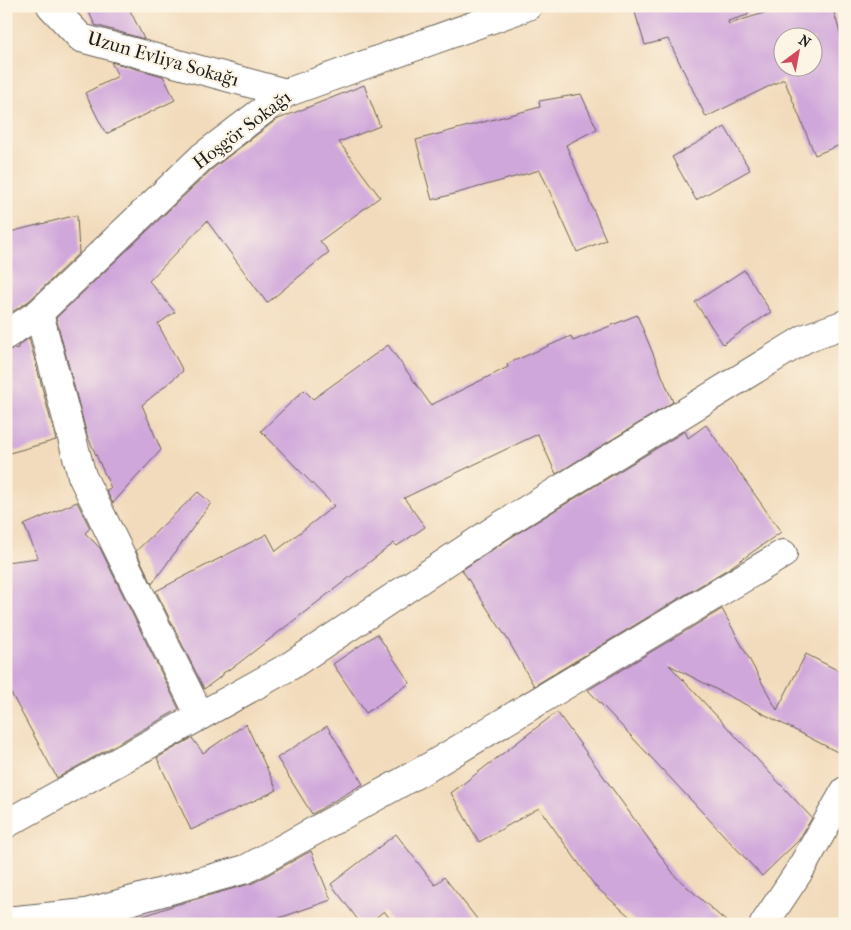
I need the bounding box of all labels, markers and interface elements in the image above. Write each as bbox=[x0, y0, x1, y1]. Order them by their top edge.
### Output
street label: Uzun Evliya Sokağı bbox=[85, 27, 242, 91]
north arrow bbox=[774, 28, 824, 78]
text: N bbox=[796, 31, 814, 52]
street label: Hoşgör Sokağı bbox=[189, 86, 296, 174]

